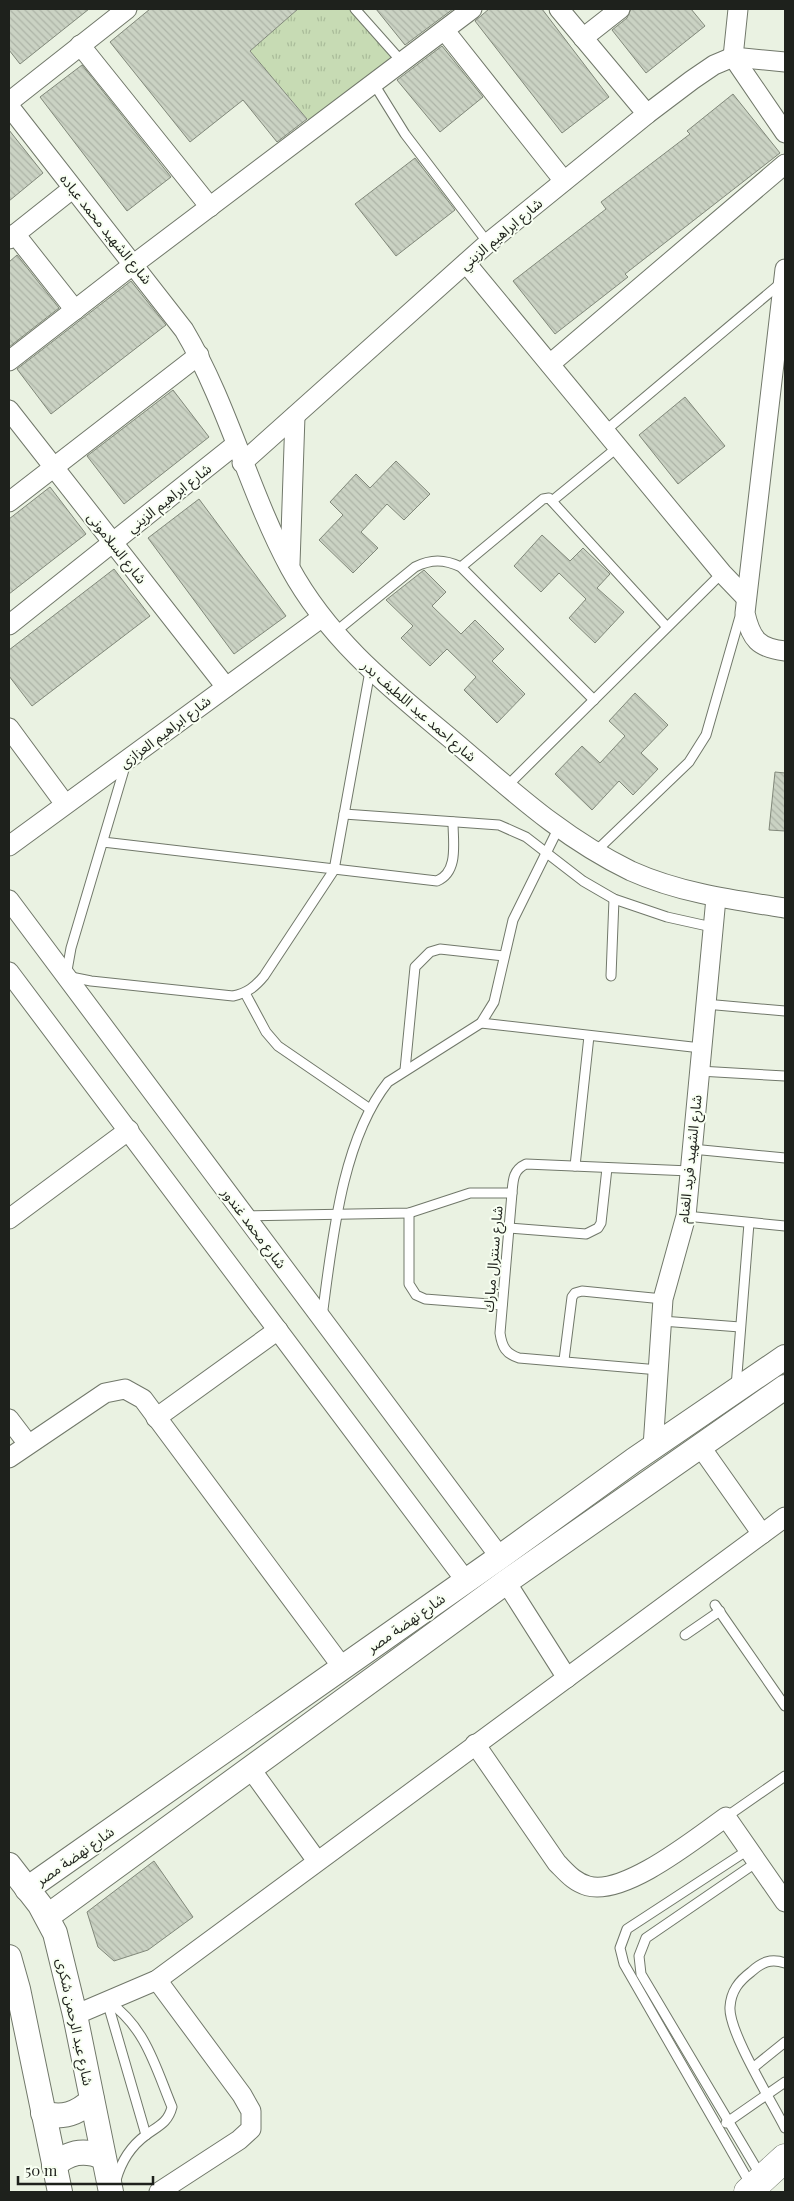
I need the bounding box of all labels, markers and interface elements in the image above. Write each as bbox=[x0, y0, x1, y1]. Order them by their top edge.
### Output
street label: شارع الشهيد محمد عباده bbox=[55, 170, 157, 289]
street label: شارع ابراهيم الزيني bbox=[455, 193, 547, 276]
street label: شارع ابراهيم الزيني bbox=[122, 459, 216, 538]
street label: شارع السلامونى bbox=[82, 508, 151, 589]
street label: شارع احمد عبد اللطيف بدر bbox=[356, 655, 481, 767]
street label: شارع ابراهيم العزازى bbox=[115, 691, 215, 774]
street label: شارع الشهيد فريد الغنام bbox=[673, 1094, 708, 1224]
street label: شارع محمد غندور bbox=[215, 1183, 291, 1273]
street label: شارع سنترال مبارك bbox=[478, 1205, 509, 1313]
street label: شارع نهضة مصر bbox=[362, 1589, 450, 1659]
street label: شارع نهضة مصر bbox=[31, 1822, 119, 1892]
street label: شارع عبد الرحمن شكرى bbox=[51, 1956, 98, 2088]
scale bar bbox=[18, 2154, 152, 2186]
text: 50 m bbox=[25, 2160, 58, 2180]

